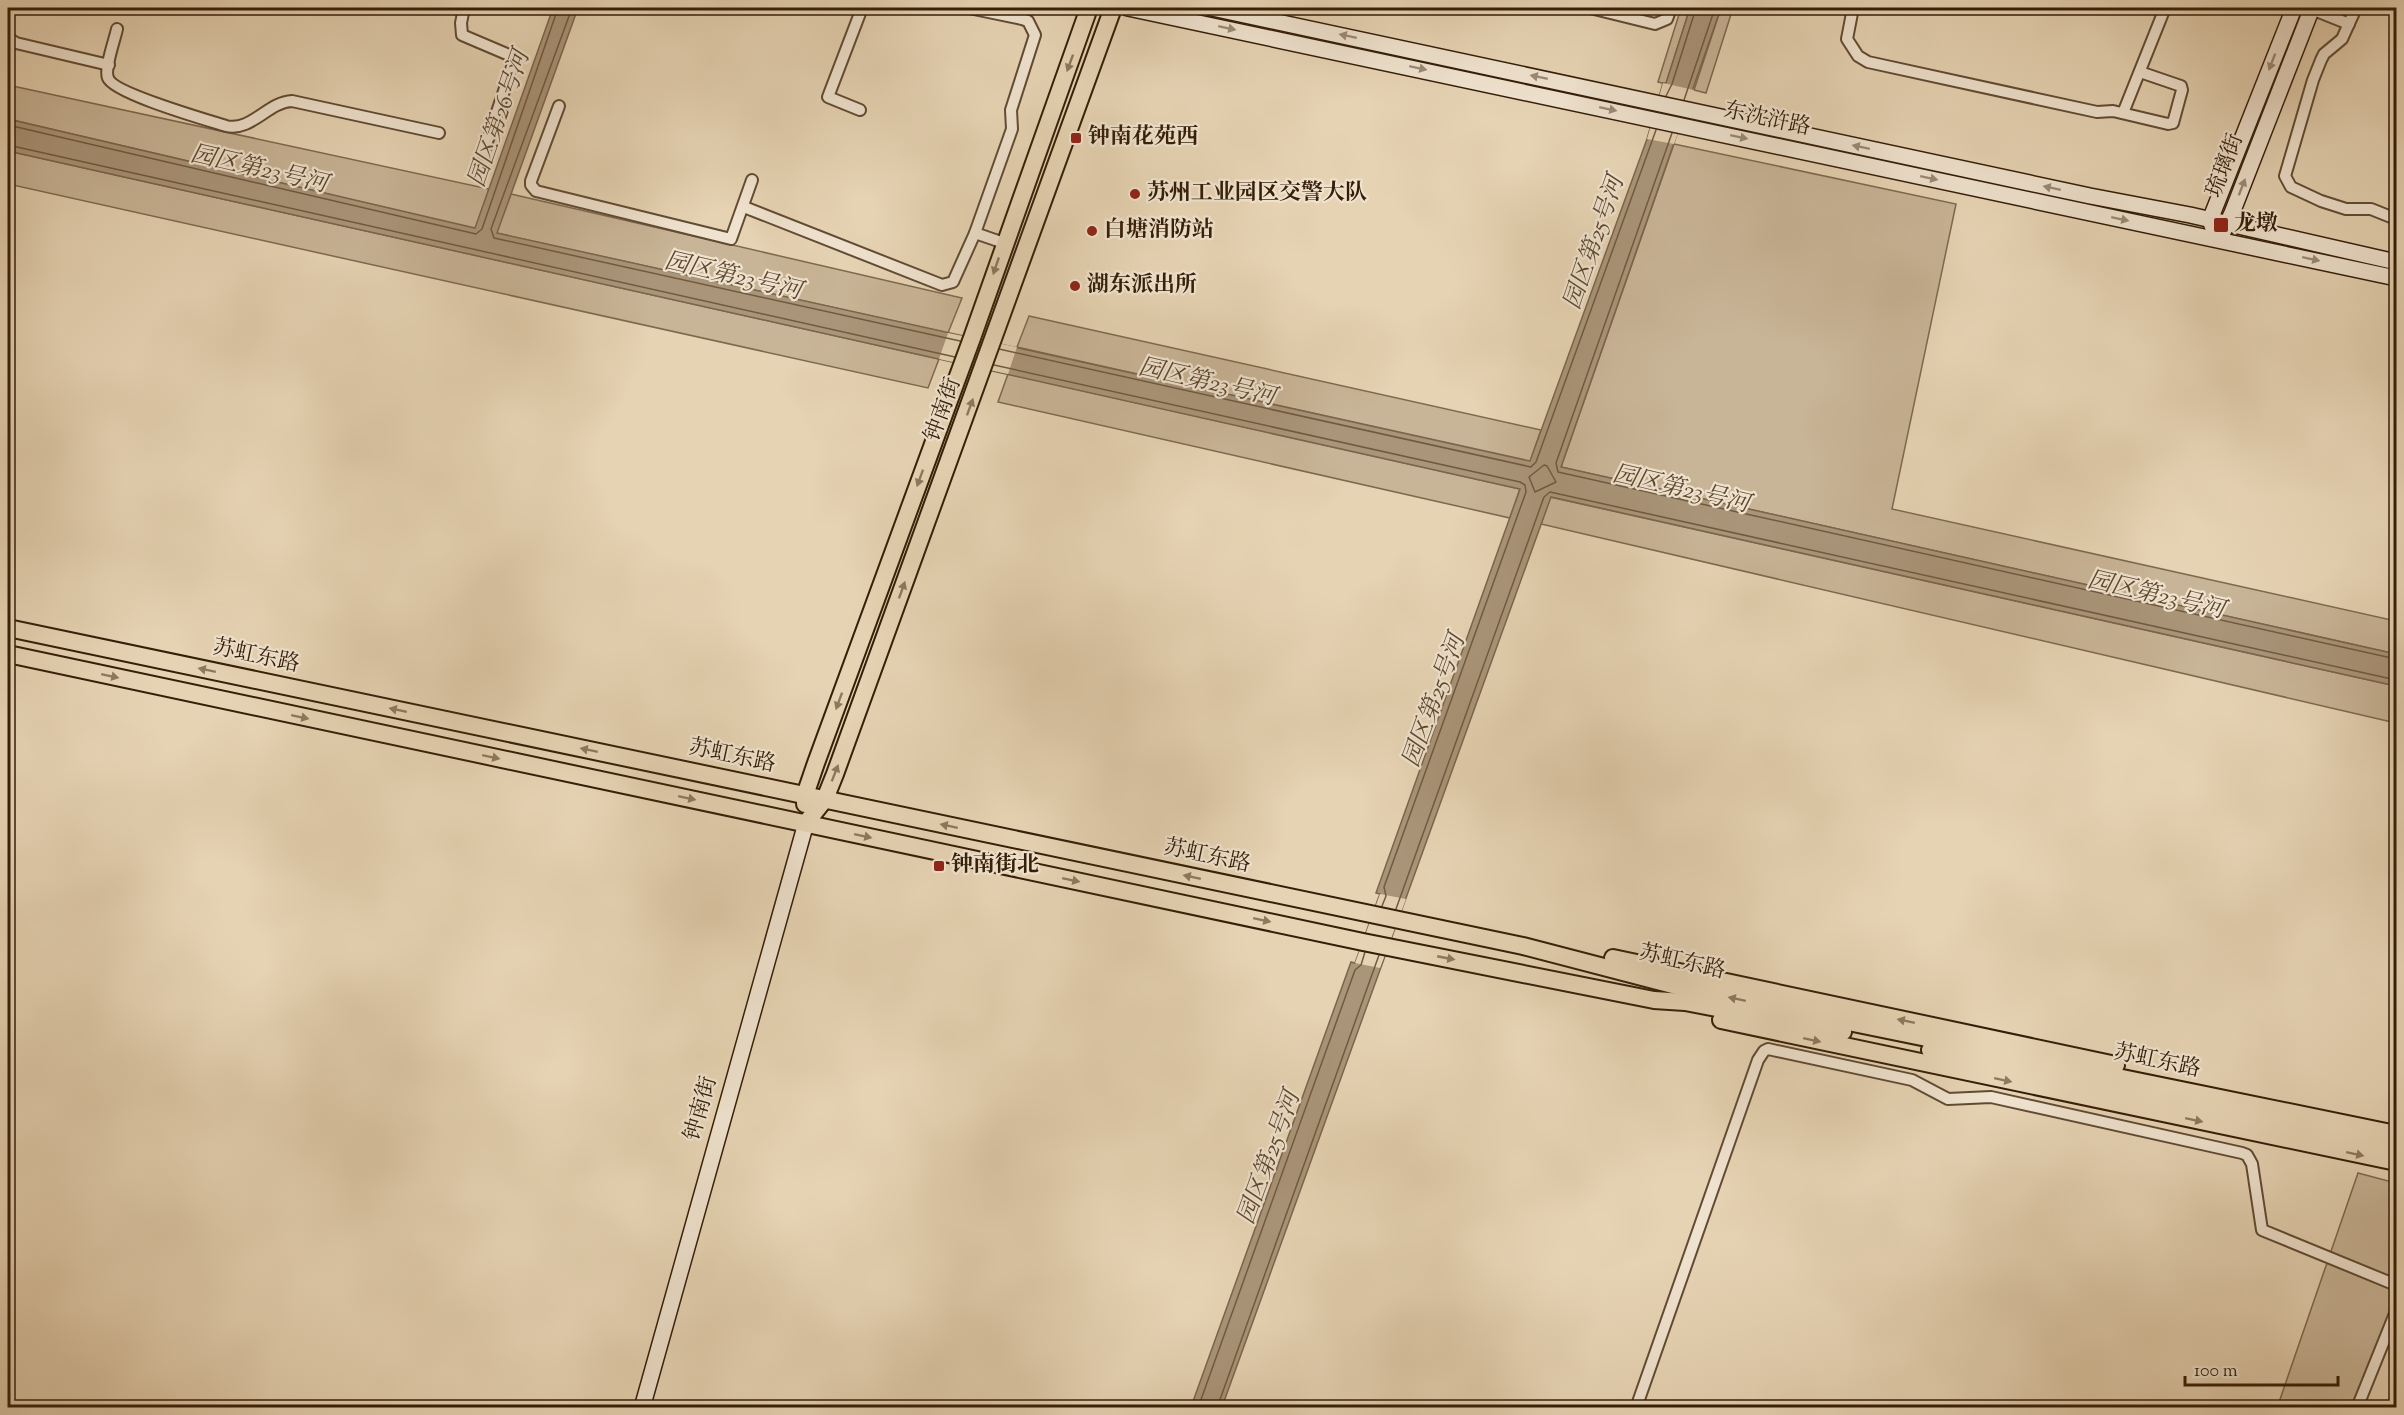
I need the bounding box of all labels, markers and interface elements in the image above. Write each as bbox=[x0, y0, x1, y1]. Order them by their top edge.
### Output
one-way arrow bbox=[1218, 24, 1237, 33]
one-way arrow bbox=[1339, 31, 1357, 41]
water label: 园区第26号河 bbox=[461, 42, 541, 192]
one-way arrow bbox=[2267, 53, 2277, 71]
one-way arrow bbox=[1064, 54, 1074, 72]
one-way arrow bbox=[1408, 64, 1427, 73]
one-way arrow bbox=[1529, 72, 1548, 81]
street label: 东沈浒路 bbox=[1721, 95, 1813, 145]
one-way arrow bbox=[1599, 105, 1618, 114]
place label: 钟南花苑西 bbox=[1088, 122, 1198, 154]
street label: 琉璃街 bbox=[2199, 129, 2253, 203]
marker: 钟南花苑西 bbox=[1069, 131, 1083, 145]
one-way arrow bbox=[1730, 132, 1748, 142]
water label: 园区第23号河 bbox=[187, 138, 335, 203]
one-way arrow bbox=[1852, 141, 1871, 151]
water label: 园区第25号河 bbox=[1556, 168, 1635, 314]
one-way arrow bbox=[1920, 174, 1939, 183]
place label: 苏州工业园区交警大队 bbox=[1147, 178, 1367, 210]
one-way arrow bbox=[2238, 178, 2248, 196]
one-way arrow bbox=[2042, 183, 2061, 192]
marker: 苏州工业园区交警大队 bbox=[1128, 187, 1142, 201]
place label: 龙墩 bbox=[2234, 209, 2278, 241]
place label: 白塘消防站 bbox=[1104, 215, 1214, 247]
one-way arrow bbox=[2111, 215, 2130, 224]
marker: 龙墩 bbox=[2212, 216, 2230, 234]
marker: 白塘消防站 bbox=[1085, 224, 1099, 238]
water label: 园区第23号河 bbox=[661, 245, 809, 310]
one-way arrow bbox=[2302, 255, 2321, 264]
one-way arrow bbox=[991, 257, 1001, 275]
place label: 湖东派出所 bbox=[1087, 270, 1197, 302]
marker: 湖东派出所 bbox=[1068, 279, 1082, 293]
water label: 园区第23号河 bbox=[1135, 351, 1283, 416]
street label: 钟南街 bbox=[918, 374, 970, 446]
one-way arrow bbox=[965, 398, 975, 416]
water label: 园区第23号河 bbox=[1609, 458, 1757, 523]
one-way arrow bbox=[914, 469, 924, 487]
water label: 园区第23号河 bbox=[2084, 564, 2232, 629]
one-way arrow bbox=[898, 581, 908, 599]
water label: 园区第25号河 bbox=[1395, 626, 1476, 772]
street label: 苏虹东路 bbox=[210, 632, 302, 682]
one-way arrow bbox=[197, 665, 216, 674]
one-way arrow bbox=[100, 672, 119, 681]
one-way arrow bbox=[833, 692, 843, 710]
one-way arrow bbox=[388, 705, 407, 714]
one-way arrow bbox=[291, 713, 310, 722]
street label: 苏虹东路 bbox=[686, 732, 778, 782]
one-way arrow bbox=[579, 745, 598, 754]
one-way arrow bbox=[482, 753, 501, 762]
one-way arrow bbox=[831, 764, 840, 782]
one-way arrow bbox=[678, 794, 697, 803]
one-way arrow bbox=[939, 820, 958, 830]
one-way arrow bbox=[854, 831, 872, 841]
street label: 苏虹东路 bbox=[1161, 832, 1253, 882]
place label: 钟南街北 bbox=[951, 850, 1039, 882]
marker: 钟南街北 bbox=[932, 859, 946, 873]
one-way arrow bbox=[1182, 872, 1201, 881]
one-way arrow bbox=[1062, 876, 1081, 885]
one-way arrow bbox=[1252, 916, 1271, 925]
street label: 苏虹东路 bbox=[1636, 938, 1728, 988]
one-way arrow bbox=[1436, 954, 1455, 963]
one-way arrow bbox=[1727, 994, 1746, 1003]
one-way arrow bbox=[1897, 1015, 1916, 1025]
one-way arrow bbox=[1803, 1035, 1822, 1045]
street label: 苏虹东路 bbox=[2111, 1037, 2203, 1087]
street label: 钟南街 bbox=[678, 1073, 726, 1145]
one-way arrow bbox=[1994, 1075, 2012, 1085]
water label: 园区第25号河 bbox=[1230, 1083, 1311, 1229]
one-way arrow bbox=[2185, 1116, 2204, 1125]
one-way arrow bbox=[2346, 1149, 2364, 1159]
scale bar bbox=[2185, 1349, 2338, 1387]
text: 100 m bbox=[2194, 1359, 2238, 1385]

